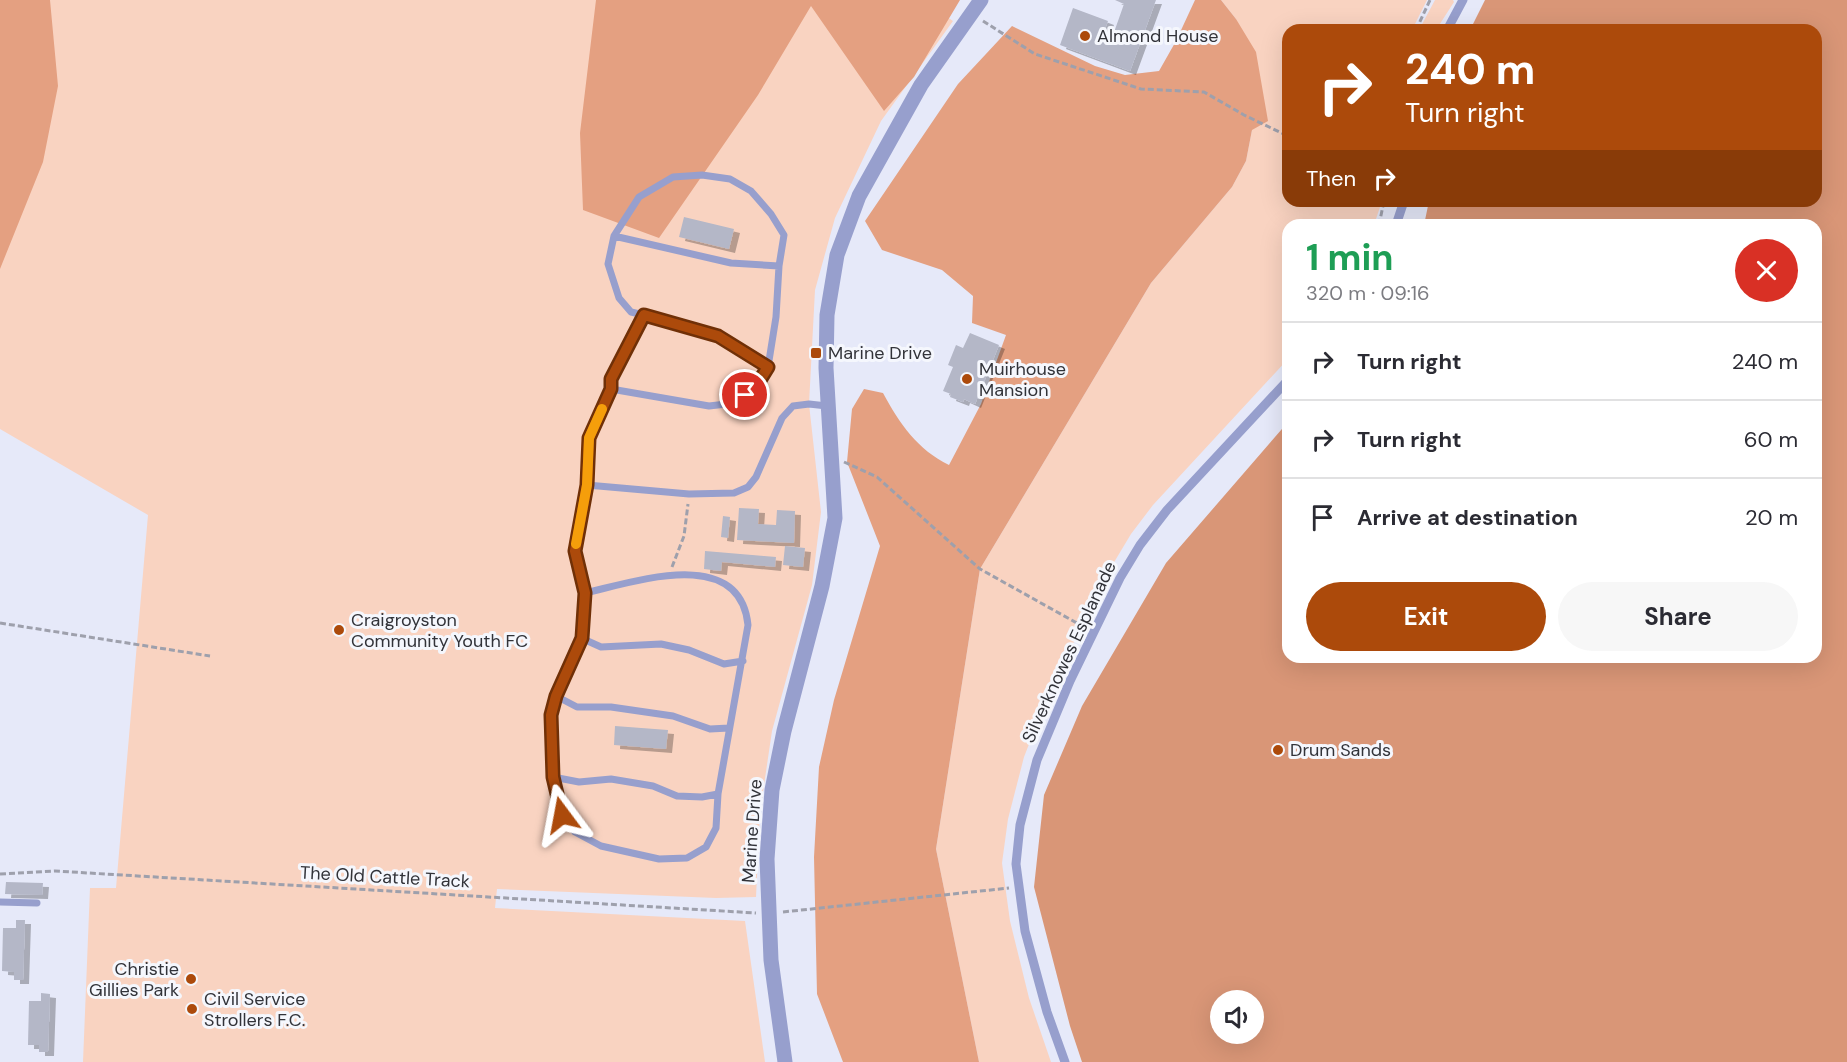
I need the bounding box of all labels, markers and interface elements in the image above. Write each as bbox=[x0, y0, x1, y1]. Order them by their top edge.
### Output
place label: Almond House bbox=[1097, 24, 1219, 48]
marker: Almond House bbox=[1078, 29, 1092, 43]
text: 240 m bbox=[1405, 42, 1535, 97]
icon: right bbox=[1306, 48, 1384, 126]
text: Turn right bbox=[1405, 95, 1525, 130]
icon: right bbox=[1368, 162, 1401, 195]
text: Then bbox=[1306, 164, 1356, 193]
text: 1 min bbox=[1306, 234, 1394, 281]
button: close bbox=[1735, 239, 1798, 302]
text: 320 m · 09:16 bbox=[1306, 280, 1430, 306]
place label: Marine Drive bbox=[828, 341, 932, 365]
icon: right bbox=[1306, 345, 1339, 378]
marker: Marine Drive bbox=[809, 346, 823, 360]
text: Turn right bbox=[1357, 347, 1462, 376]
text: 240 m bbox=[1732, 347, 1798, 376]
place label: Muirhouse Mansion bbox=[979, 357, 1066, 402]
pin bbox=[719, 369, 770, 420]
marker: Muirhouse Mansion bbox=[960, 372, 974, 386]
icon: arrive bbox=[728, 378, 761, 411]
icon: right bbox=[1306, 423, 1339, 456]
text: Turn right bbox=[1357, 425, 1462, 454]
text: 60 m bbox=[1744, 425, 1798, 454]
icon: arrive bbox=[1306, 501, 1339, 534]
text: Arrive at destination bbox=[1357, 503, 1578, 532]
text: 20 m bbox=[1745, 503, 1798, 532]
street label: Silverknowes Esplanade bbox=[1016, 557, 1122, 747]
button: Exit bbox=[1306, 582, 1546, 651]
button: Share bbox=[1558, 582, 1798, 651]
place label: Craigroyston Community Youth FC bbox=[351, 608, 528, 653]
marker: Craigroyston Community Youth FC bbox=[332, 623, 346, 637]
place label: Drum Sands bbox=[1290, 738, 1391, 762]
marker: Drum Sands bbox=[1271, 743, 1285, 757]
street label: Marine Drive bbox=[736, 778, 768, 884]
position arrow bbox=[530, 783, 594, 847]
street label: The Old Cattle Track bbox=[300, 861, 470, 893]
place label: Christie Gillies Park bbox=[89, 957, 179, 1002]
marker: Christie Gillies Park bbox=[184, 972, 198, 986]
place label: Civil Service Strollers F.C. bbox=[204, 987, 305, 1032]
map controls bbox=[1210, 990, 1264, 1044]
button: sound bbox=[1210, 990, 1264, 1044]
marker: Civil Service Strollers F.C. bbox=[185, 1002, 199, 1016]

